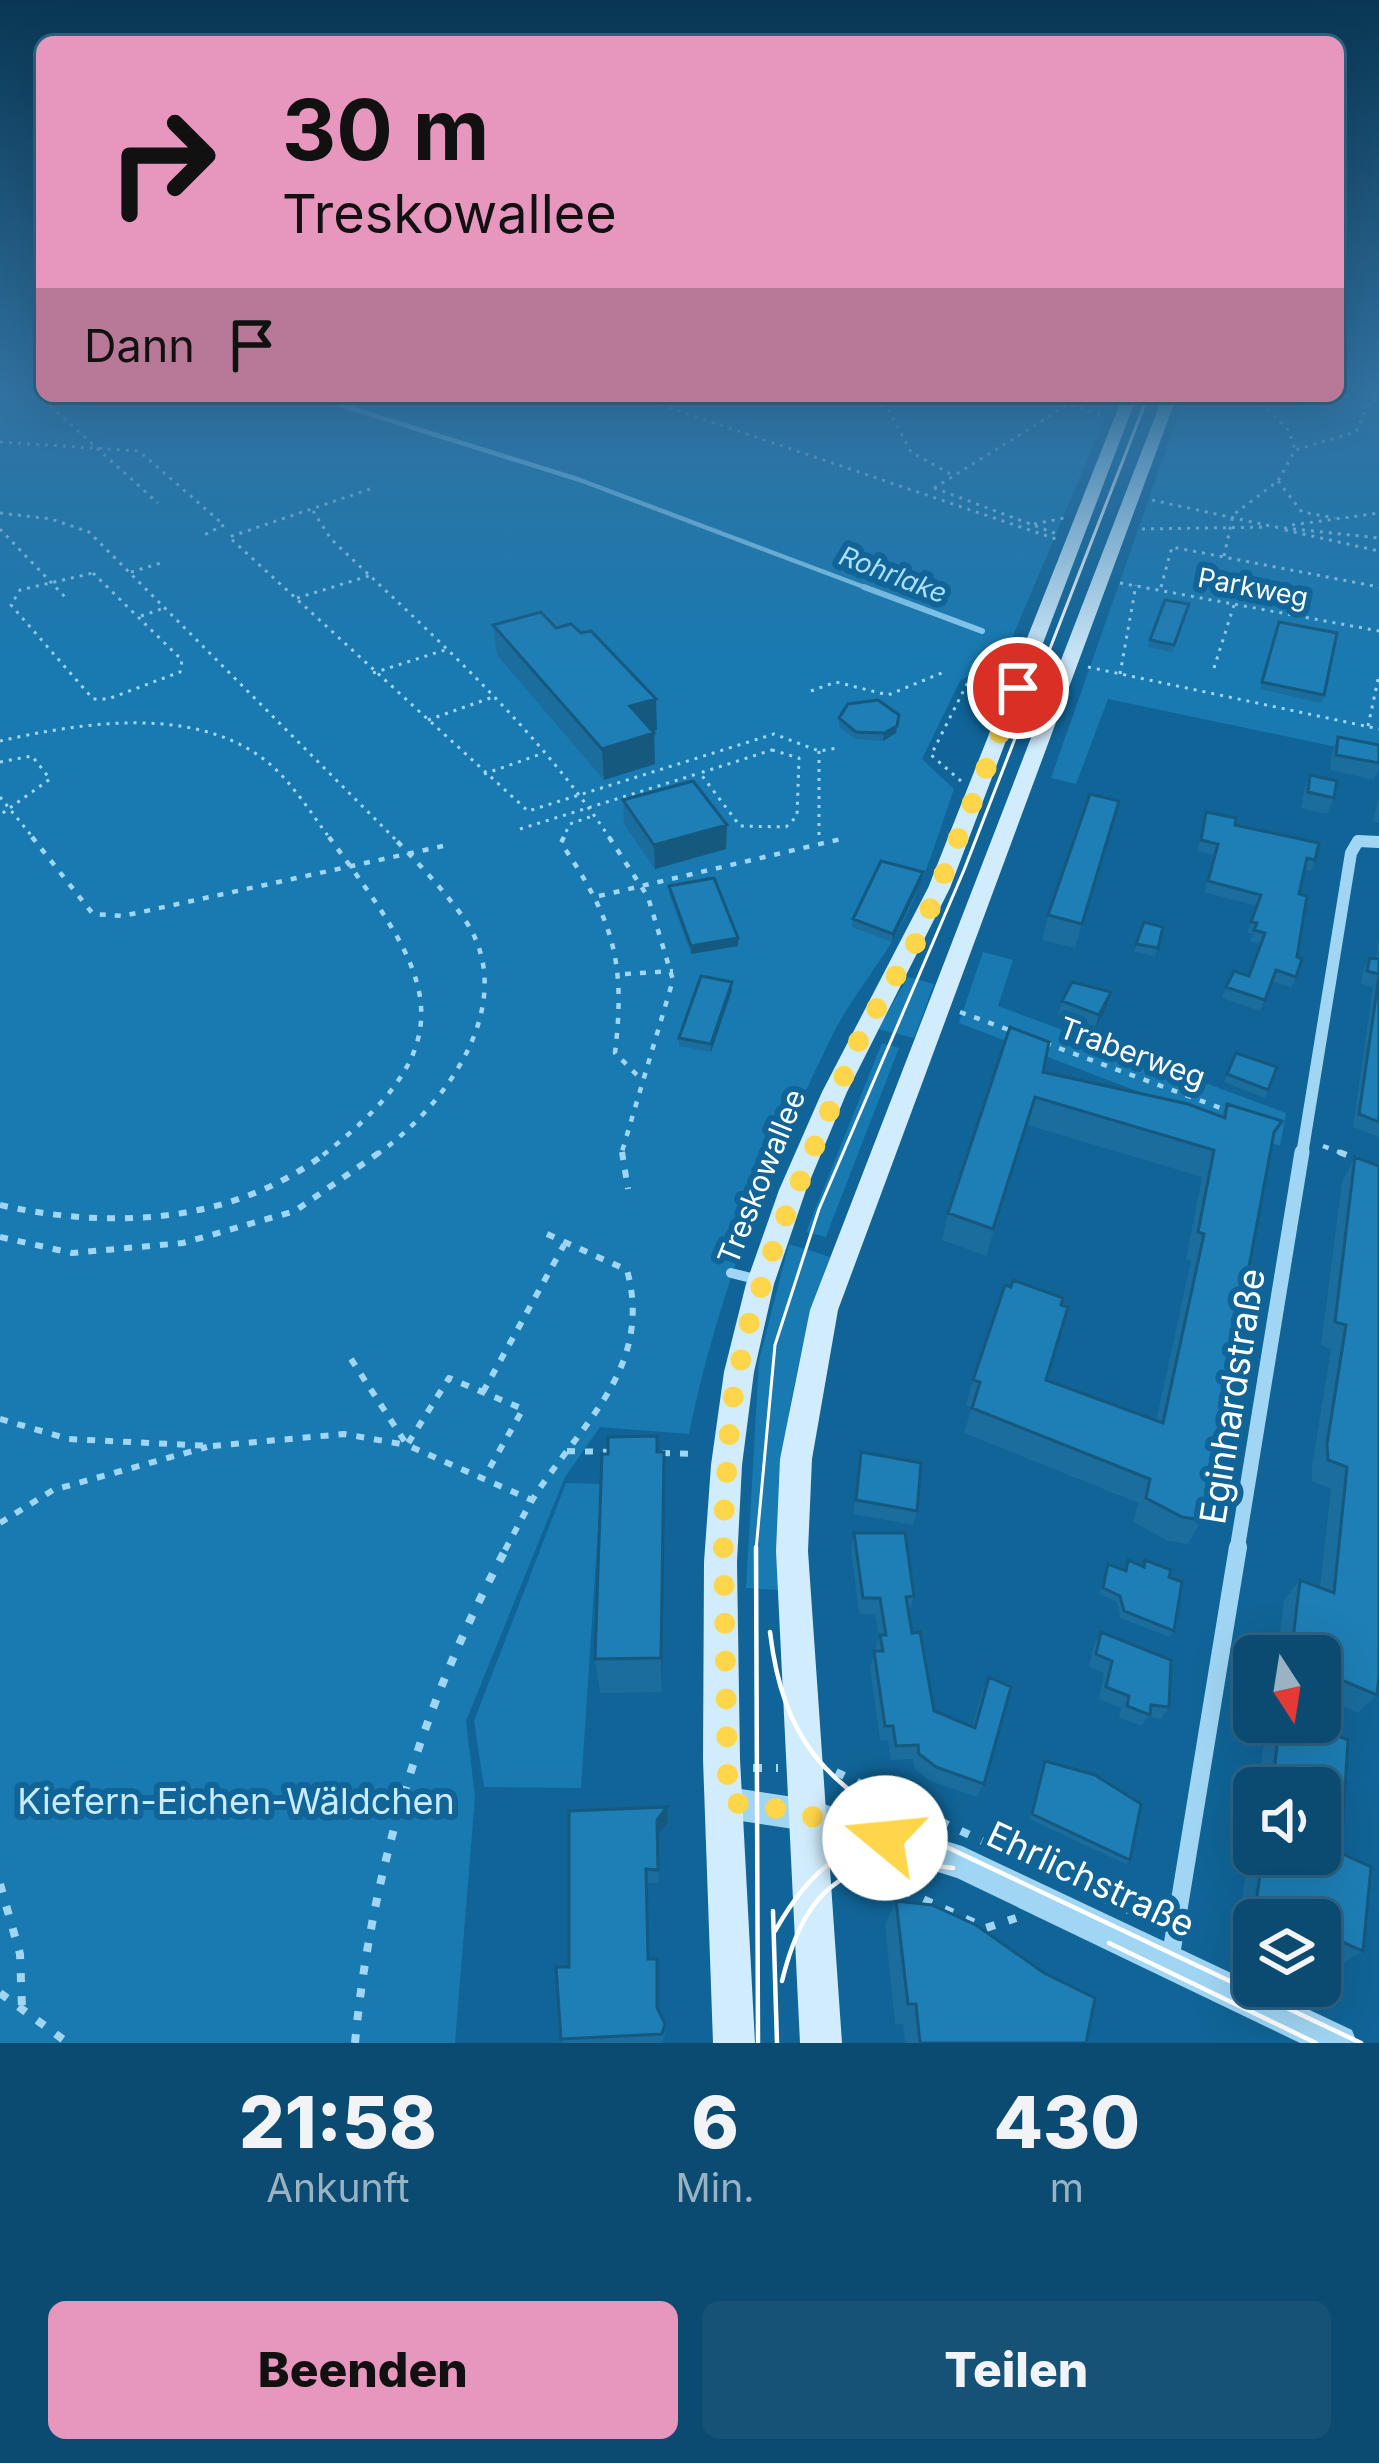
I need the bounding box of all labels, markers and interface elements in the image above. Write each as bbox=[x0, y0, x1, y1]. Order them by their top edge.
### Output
text: 30 m bbox=[282, 79, 489, 180]
icon: right bbox=[84, 84, 240, 240]
text: Treskowallee bbox=[282, 181, 617, 246]
icon: arrive bbox=[219, 312, 285, 378]
text: Dann bbox=[84, 318, 195, 373]
water label: Rohrlake bbox=[835, 539, 952, 610]
street label: Parkweg bbox=[1195, 561, 1311, 614]
pin bbox=[967, 637, 1069, 739]
icon: arrive bbox=[985, 655, 1051, 721]
street label: Traberweg bbox=[1054, 1009, 1210, 1095]
street label: Treskowallee bbox=[710, 1084, 813, 1270]
street label: Eginhardstraße bbox=[1190, 1265, 1274, 1527]
north arrow bbox=[1233, 1635, 1341, 1743]
map controls bbox=[1233, 1635, 1341, 2007]
button: sound bbox=[1233, 1767, 1341, 1875]
position arrow bbox=[822, 1775, 948, 1901]
park label: Kiefern-Eichen-Wäldchen bbox=[17, 1779, 455, 1823]
street label: Ehrlichstraße bbox=[980, 1812, 1202, 1946]
button: layers bbox=[1233, 1899, 1341, 2007]
text: 21:58 bbox=[239, 2078, 437, 2165]
text: 6 bbox=[691, 2078, 739, 2165]
text: 430 bbox=[993, 2078, 1140, 2165]
text: Ankunft bbox=[266, 2164, 409, 2211]
text: Min. bbox=[676, 2164, 755, 2211]
text: m bbox=[1050, 2164, 1084, 2211]
button: Beenden bbox=[48, 2301, 678, 2439]
button: Teilen bbox=[702, 2301, 1331, 2439]

